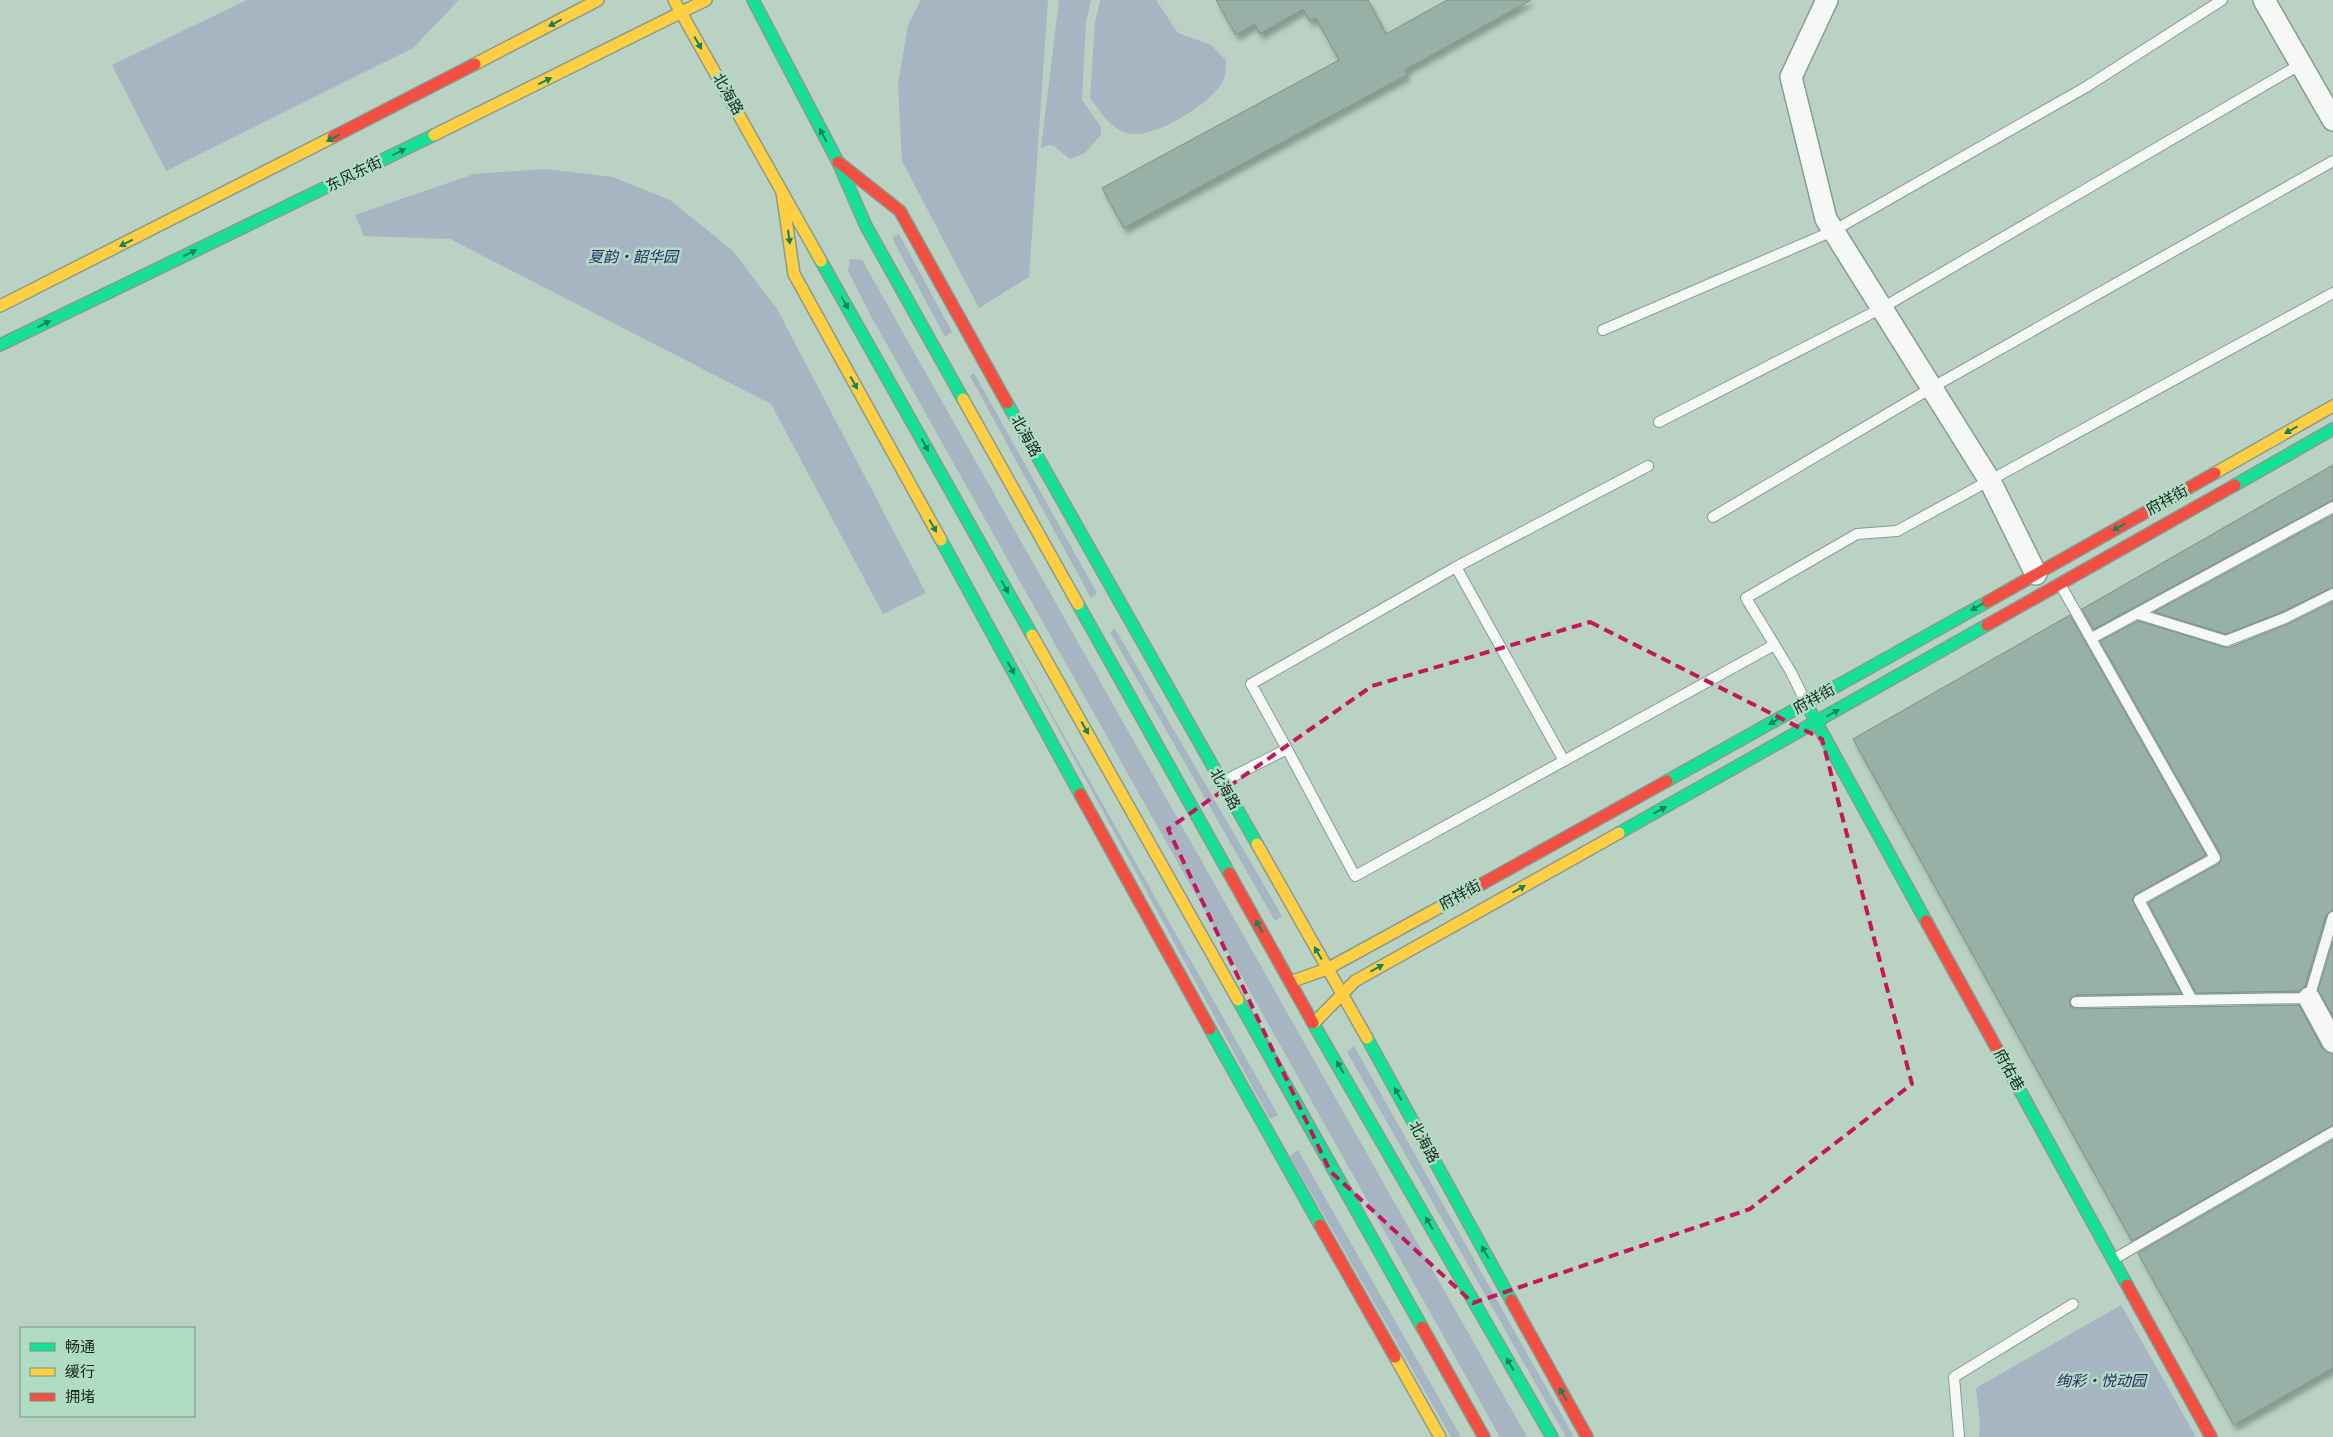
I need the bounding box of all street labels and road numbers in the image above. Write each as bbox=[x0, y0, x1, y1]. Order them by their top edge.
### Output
street label: 北海路 bbox=[709, 69, 750, 118]
street label: 东风东街 bbox=[322, 150, 385, 195]
street label: 北海路 bbox=[1007, 410, 1047, 460]
street label: 府祥街 bbox=[2141, 479, 2191, 519]
street label: 府祥街 bbox=[1788, 678, 1838, 718]
street label: 北海路 bbox=[1206, 764, 1247, 813]
street label: 府祥街 bbox=[1434, 874, 1484, 914]
street label: 府佑巷 bbox=[1990, 1044, 2030, 1094]
street label: 北海路 bbox=[1405, 1116, 1445, 1166]

